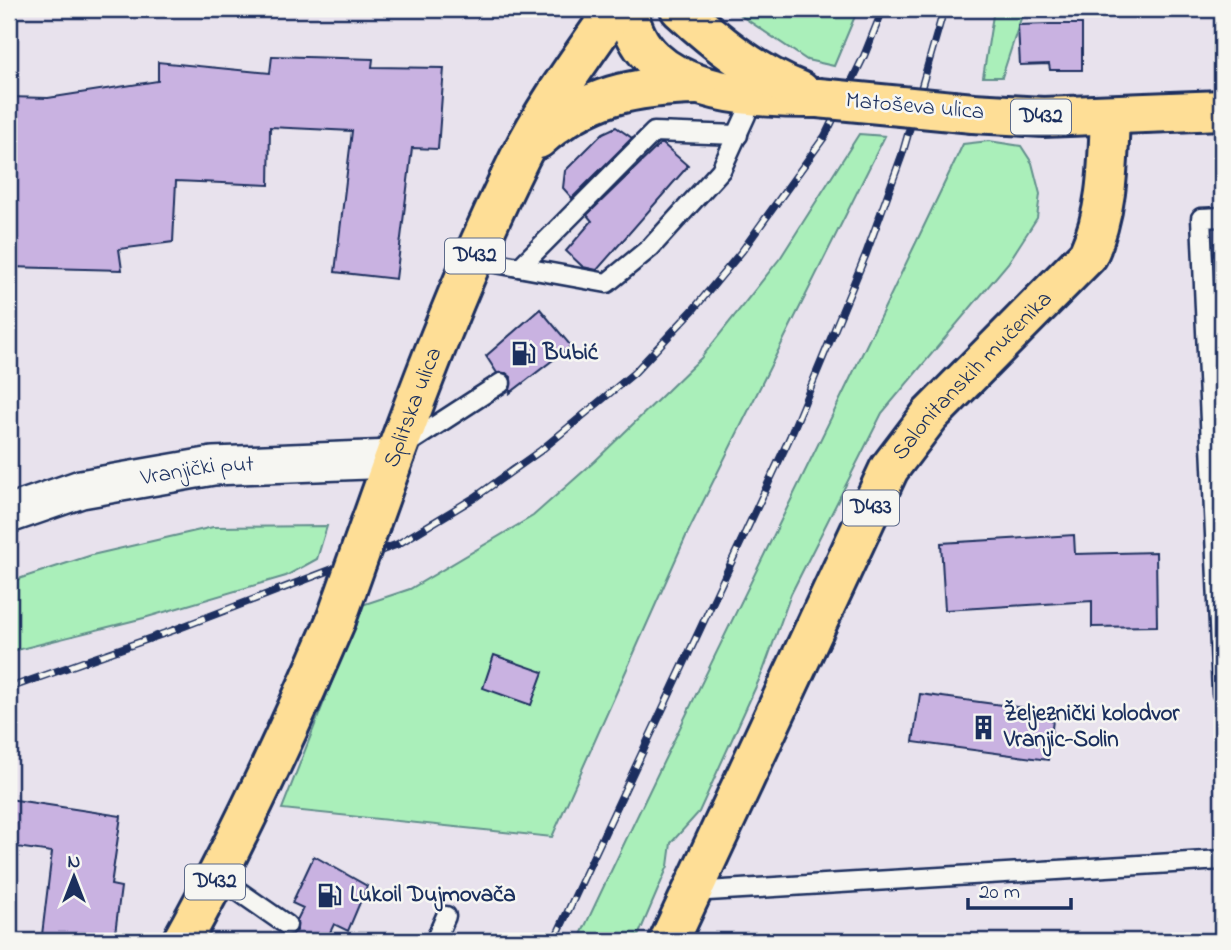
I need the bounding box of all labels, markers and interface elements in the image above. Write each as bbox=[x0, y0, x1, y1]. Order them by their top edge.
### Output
street label: Matoševa ulica bbox=[844, 85, 986, 129]
road number: D432 bbox=[1011, 100, 1071, 134]
road number: D432 bbox=[445, 238, 505, 274]
street label: Salonitanskih mučenika bbox=[884, 284, 1060, 468]
place label: Bubić bbox=[542, 337, 599, 370]
fuel station icon: Bubić bbox=[509, 339, 537, 367]
street label: Splitska ulica bbox=[375, 343, 451, 472]
street label: Vranjički put bbox=[137, 448, 255, 495]
road number: D433 bbox=[843, 490, 899, 526]
place label: Željeznički kolodvor Vranjic-Solin bbox=[1003, 698, 1180, 757]
building icon: Željeznički kolodvor Vranjic-Solin bbox=[970, 713, 998, 741]
north arrow bbox=[38, 842, 108, 912]
text: N bbox=[68, 849, 81, 876]
road number: D432 bbox=[185, 864, 245, 900]
scale bar bbox=[968, 866, 1072, 910]
text: 20 m bbox=[979, 878, 1020, 908]
place label: Lukoil Dujmovača bbox=[350, 879, 516, 912]
fuel station icon: Lukoil Dujmovača bbox=[316, 881, 344, 909]

